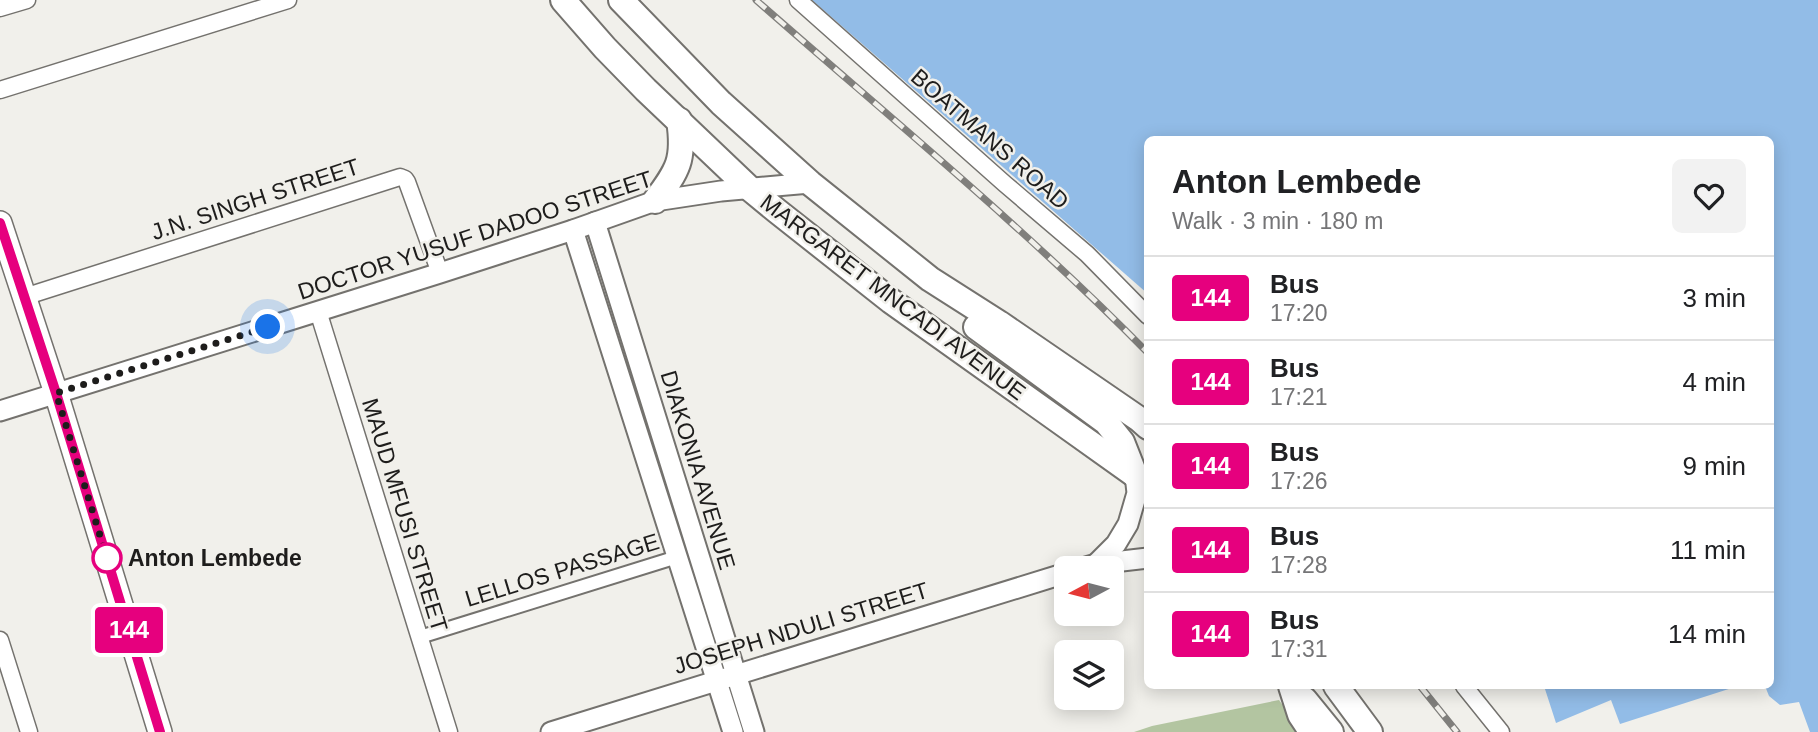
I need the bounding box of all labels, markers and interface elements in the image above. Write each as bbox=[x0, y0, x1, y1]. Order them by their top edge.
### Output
street label: BOATMANS ROAD bbox=[906, 64, 1074, 214]
street label: J.N. SINGH STREET bbox=[148, 153, 362, 245]
button: heart bbox=[1672, 159, 1746, 233]
text: Anton Lembede bbox=[1172, 163, 1421, 200]
street label: DOCTOR YUSUF DADOO STREET bbox=[295, 165, 655, 305]
street label: MARGARET MNCADI AVENUE bbox=[755, 189, 1031, 405]
text: Walk · 3 min · 180 m bbox=[1172, 208, 1383, 234]
text: Bus bbox=[1270, 269, 1319, 299]
text: 3 min bbox=[1682, 283, 1746, 313]
text: 144 bbox=[1190, 284, 1231, 311]
text: 17:20 bbox=[1270, 300, 1328, 326]
your location bbox=[250, 309, 285, 344]
text: Bus bbox=[1270, 353, 1319, 383]
street label: DIAKONIA AVENUE bbox=[655, 367, 741, 573]
text: 4 min bbox=[1682, 367, 1746, 397]
text: 144 bbox=[1190, 368, 1231, 395]
text: 17:21 bbox=[1270, 384, 1328, 410]
street label: MAUD MFUSI STREET bbox=[357, 395, 453, 635]
text: Bus bbox=[1270, 437, 1319, 467]
text: 9 min bbox=[1682, 451, 1746, 481]
text: 144 bbox=[1190, 452, 1231, 479]
text: 17:26 bbox=[1270, 468, 1328, 494]
text: Bus bbox=[1270, 521, 1319, 551]
street label: LELLOS PASSAGE bbox=[462, 528, 662, 612]
text: 11 min bbox=[1670, 535, 1746, 565]
text: 144 bbox=[1190, 536, 1231, 563]
marker: Anton Lembede bbox=[92, 543, 122, 573]
place label: Anton Lembede bbox=[128, 545, 302, 571]
text: 17:28 bbox=[1270, 552, 1328, 578]
north arrow bbox=[1054, 556, 1124, 626]
map controls bbox=[1054, 556, 1124, 710]
street label: JOSEPH NDULI STREET bbox=[671, 577, 931, 679]
text: Bus bbox=[1270, 605, 1319, 635]
line badge: 144 bbox=[89, 607, 169, 653]
text: 144 bbox=[109, 616, 149, 643]
text: 14 min bbox=[1668, 619, 1746, 649]
text: 144 bbox=[1190, 620, 1231, 647]
text: 17:31 bbox=[1270, 636, 1328, 662]
button: layers bbox=[1054, 640, 1124, 710]

